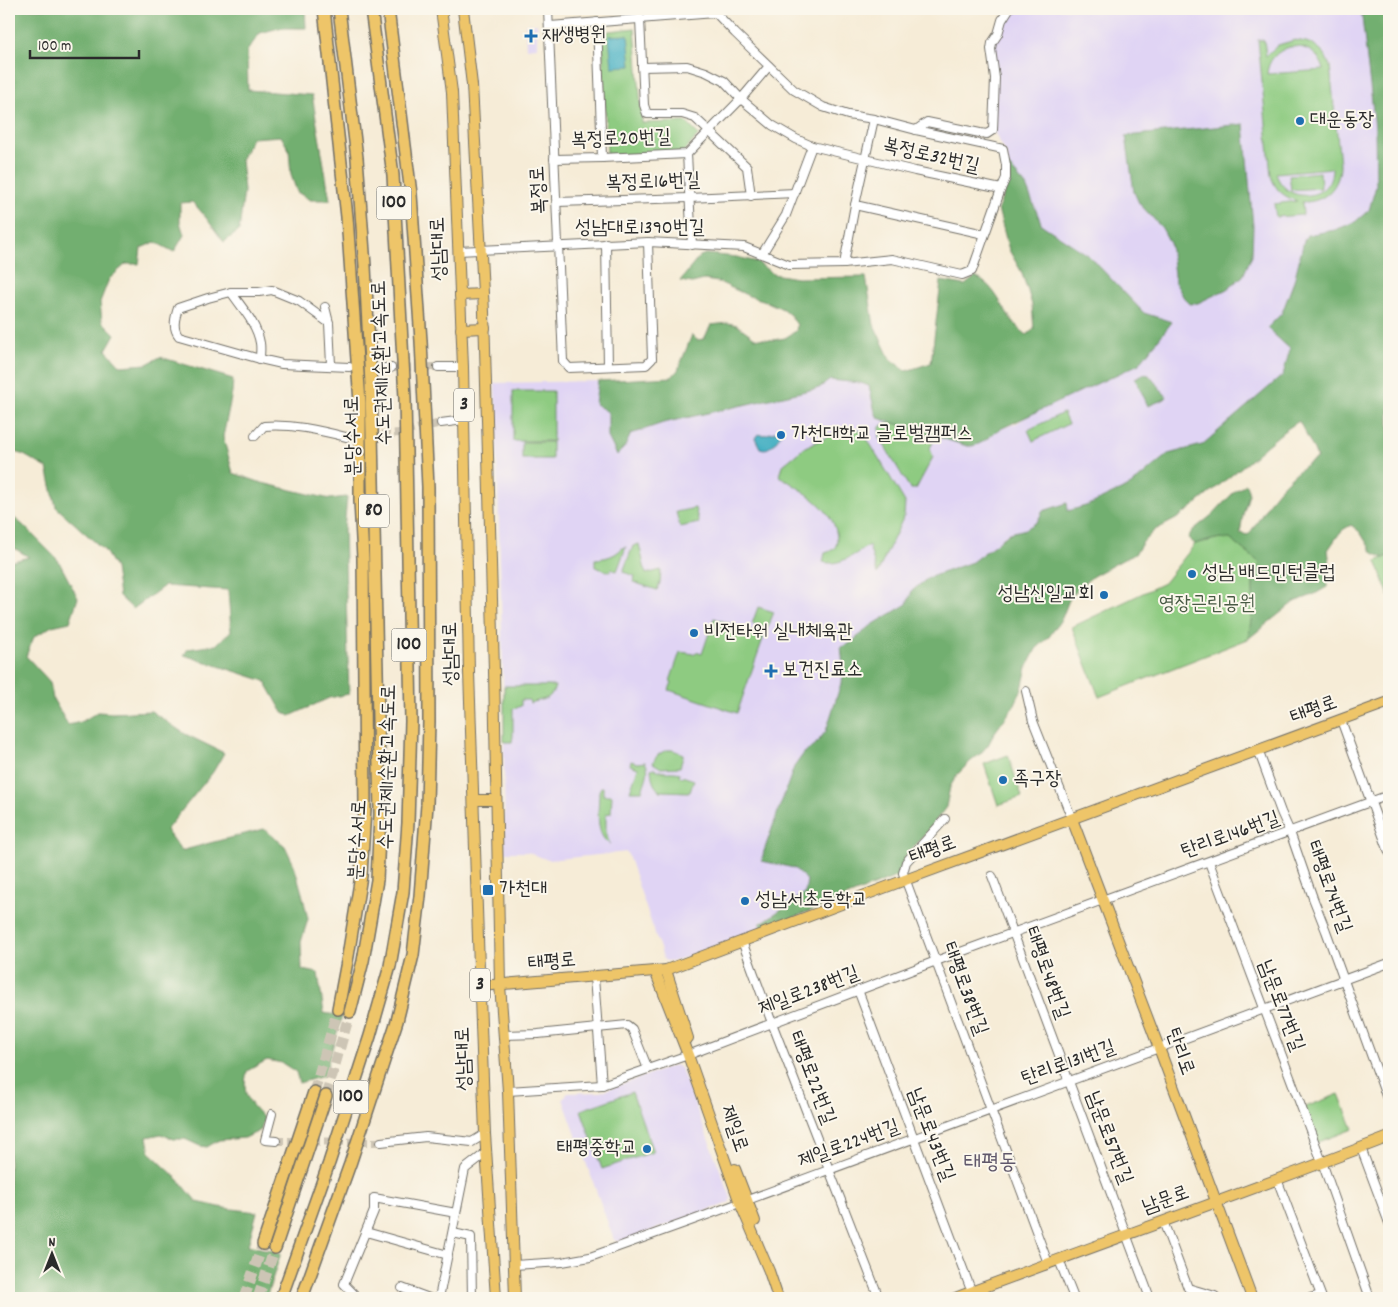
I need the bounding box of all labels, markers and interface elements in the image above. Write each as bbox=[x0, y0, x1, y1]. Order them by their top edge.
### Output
place label: 재생병원 bbox=[542, 22, 606, 50]
scale bar bbox=[30, 28, 139, 60]
marker: 재생병원 bbox=[524, 29, 538, 43]
text: 100 m bbox=[38, 36, 71, 58]
place label: 대운동장 bbox=[1310, 107, 1374, 135]
marker: 대운동장 bbox=[1294, 115, 1306, 127]
street label: 복정로20번길 bbox=[570, 124, 672, 156]
street label: 복정로32번길 bbox=[880, 132, 982, 182]
street label: 복정로 bbox=[525, 165, 555, 215]
street label: 복정로16번길 bbox=[605, 167, 701, 199]
road number: 100 bbox=[376, 187, 412, 220]
street label: 성남대로1390번길 bbox=[575, 215, 705, 243]
street label: 성남대로 bbox=[425, 216, 455, 282]
street label: 수도권제1순환고속도로 bbox=[366, 280, 400, 446]
road number: 3 bbox=[454, 388, 474, 422]
street label: 분당수서로 bbox=[339, 396, 369, 476]
place label: 가천대학교 글로벌캠퍼스 bbox=[791, 421, 973, 449]
marker: 가천대학교 글로벌캠퍼스 bbox=[775, 429, 787, 441]
road number: 80 bbox=[359, 494, 389, 528]
place label: 성남 배드민턴클럽 bbox=[1202, 560, 1335, 588]
marker: 성남 배드민턴클럽 bbox=[1186, 568, 1198, 580]
place label: 성남신일교회 bbox=[997, 581, 1094, 609]
marker: 성남신일교회 bbox=[1098, 589, 1110, 601]
park label: 영장근린공원 bbox=[1159, 591, 1255, 619]
place label: 비전타워 실내체육관 bbox=[704, 619, 853, 647]
street label: 성남대로 bbox=[437, 622, 467, 686]
marker: 비전타워 실내체육관 bbox=[688, 627, 700, 639]
road number: 100 bbox=[392, 628, 426, 662]
place label: 보건진료소 bbox=[782, 657, 862, 685]
marker: 보건진료소 bbox=[764, 664, 778, 678]
street label: 수도권제1순환고속도로 bbox=[374, 684, 404, 850]
street label: 태평로 bbox=[1287, 690, 1341, 732]
place label: 족구장 bbox=[1013, 766, 1061, 794]
marker: 족구장 bbox=[997, 774, 1009, 786]
street label: 분당수서로 bbox=[343, 799, 375, 881]
street label: 탄리로146번길 bbox=[1178, 805, 1284, 867]
street label: 태평로 bbox=[906, 830, 960, 872]
street label: 태평로74번길 bbox=[1298, 837, 1358, 937]
place label: 가천대 bbox=[499, 876, 547, 904]
marker: 가천대 bbox=[481, 883, 495, 897]
place label: 성남서초등학교 bbox=[755, 887, 868, 915]
marker: 성남서초등학교 bbox=[739, 895, 751, 907]
street label: 태평로48번길 bbox=[1016, 923, 1076, 1023]
street label: 태평로38번길 bbox=[934, 938, 994, 1040]
street label: 태평로 bbox=[527, 947, 577, 979]
street label: 남문로77번길 bbox=[1250, 956, 1310, 1056]
street label: 제일로238번길 bbox=[754, 960, 864, 1024]
road number: 3 bbox=[470, 968, 490, 1002]
street label: 탄리로 bbox=[1158, 1025, 1200, 1079]
street label: 성남대로 bbox=[450, 1026, 480, 1092]
street label: 태평로22번길 bbox=[780, 1027, 842, 1129]
street label: 탄리로131번길 bbox=[1018, 1034, 1120, 1094]
road number: 100 bbox=[334, 1080, 368, 1114]
street label: 남문로43번길 bbox=[899, 1084, 961, 1186]
street label: 남문로57번길 bbox=[1077, 1088, 1139, 1188]
street label: 제일로 bbox=[712, 1102, 754, 1156]
street label: 제일로224번길 bbox=[794, 1114, 904, 1176]
place label: 태평중학교 bbox=[557, 1135, 637, 1163]
marker: 태평중학교 bbox=[641, 1143, 653, 1155]
district label: 태평동 bbox=[963, 1148, 1017, 1179]
street label: 남문로 bbox=[1139, 1180, 1193, 1222]
north arrow bbox=[28, 1230, 78, 1280]
text: N bbox=[49, 1233, 56, 1253]

